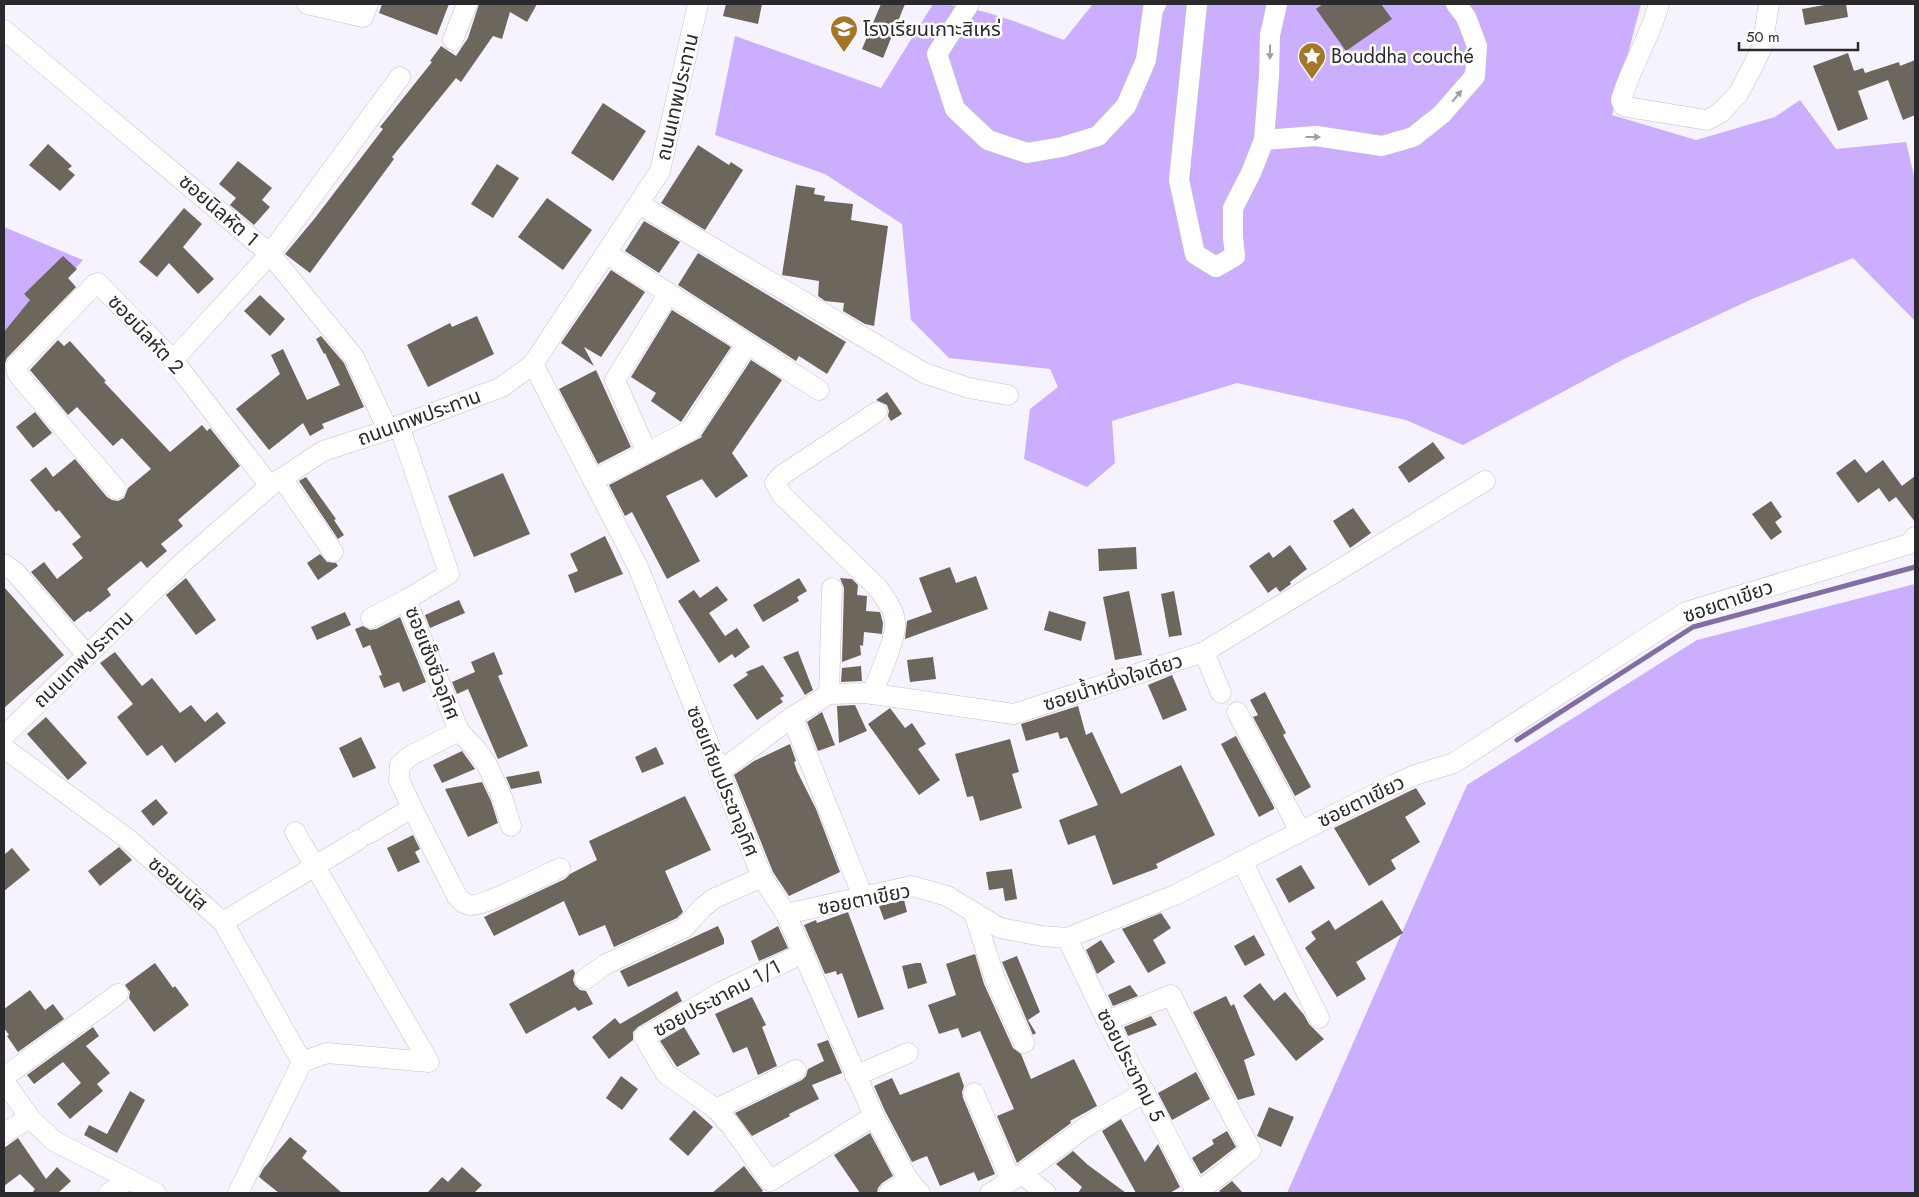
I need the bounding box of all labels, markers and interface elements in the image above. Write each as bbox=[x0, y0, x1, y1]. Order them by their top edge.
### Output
school or university icon: โรงเรียนเกาะสิเหร่ bbox=[829, 14, 859, 53]
place label: โรงเรียนเกาะสิเหร่ bbox=[863, 15, 1001, 44]
scale bar bbox=[1739, 20, 1858, 52]
text: 50 m bbox=[1746, 26, 1780, 48]
street label: ถนนเทพประทาน bbox=[649, 31, 706, 164]
place icon: Bouddha couché bbox=[1297, 41, 1327, 80]
place label: Bouddha couché bbox=[1331, 42, 1474, 71]
one-way arrow bbox=[1265, 44, 1273, 60]
one-way arrow bbox=[1452, 90, 1463, 103]
one-way arrow bbox=[1305, 133, 1321, 141]
street label: ซอยนิลหัต 1 bbox=[172, 167, 265, 253]
street label: ซอยนิลหัต 2 bbox=[101, 288, 190, 381]
street label: ถนนเทพประทาน bbox=[353, 382, 485, 453]
street label: ซอยตาเขียว bbox=[1679, 573, 1777, 630]
street label: ซอยเซ็งซิ่วอุทิศ bbox=[398, 602, 467, 724]
street label: ถนนเทพประทาน bbox=[27, 604, 140, 715]
street label: ซอยน้ำหนึ่งใจเดียว bbox=[1040, 646, 1187, 719]
street label: ซอยเทียมประชาอุทิศ bbox=[679, 701, 766, 861]
street label: ซอยตาเขียว bbox=[1313, 768, 1410, 835]
street label: ซอยมนัส bbox=[142, 849, 214, 917]
street label: ซอยตาเขียว bbox=[815, 876, 913, 923]
street label: ซอยประชาคม 1/1 bbox=[648, 953, 786, 1044]
street label: ซอยประชาคม 5 bbox=[1089, 1003, 1172, 1127]

